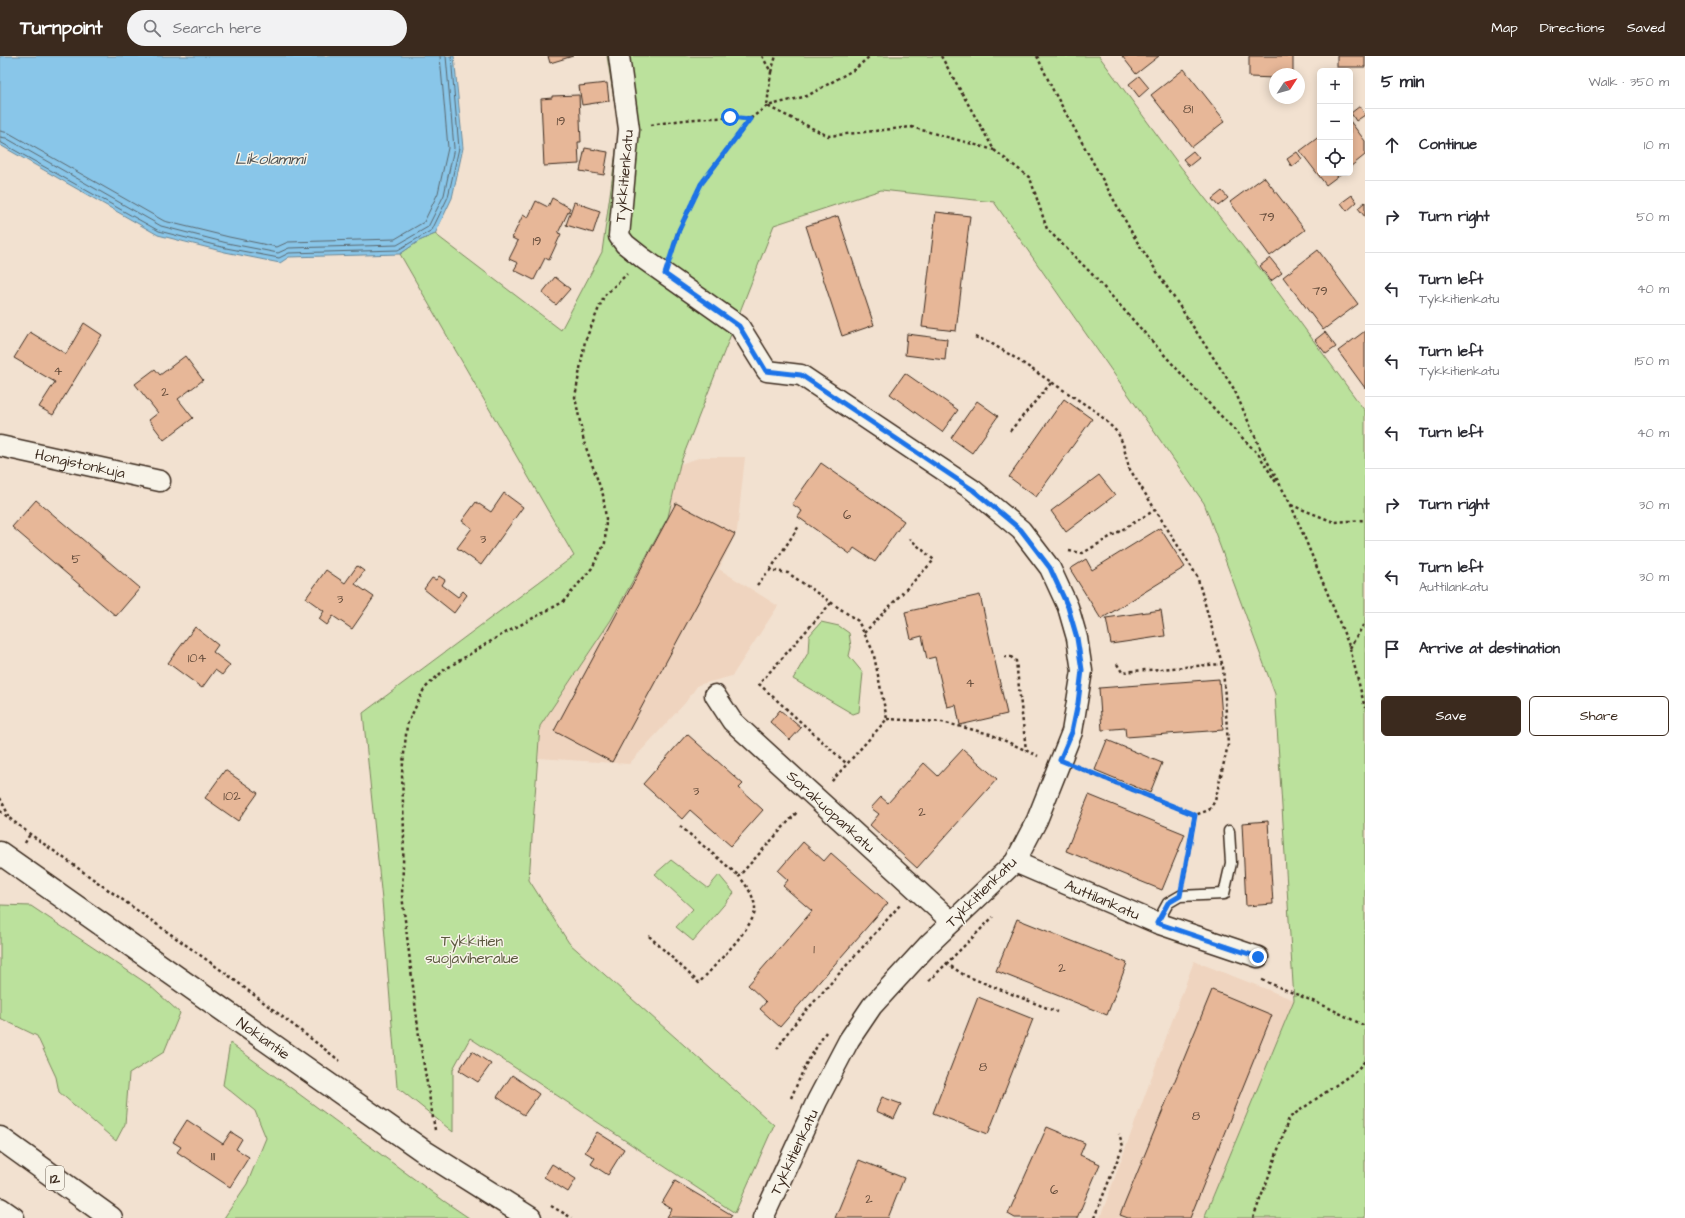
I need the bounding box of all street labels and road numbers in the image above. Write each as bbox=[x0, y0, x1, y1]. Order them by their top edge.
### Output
street label: Tykkitienkatu bbox=[610, 129, 640, 223]
street label: Hongistonkuja bbox=[33, 444, 127, 484]
street label: Sorakuopankatu bbox=[782, 766, 880, 858]
street label: Tykkitienkatu bbox=[941, 852, 1023, 933]
street label: Auttilankatu bbox=[1061, 875, 1143, 925]
street label: Nokiantie bbox=[232, 1013, 294, 1065]
street label: Tykkitienkatu bbox=[765, 1105, 825, 1199]
road number: 12 bbox=[46, 1166, 64, 1190]

